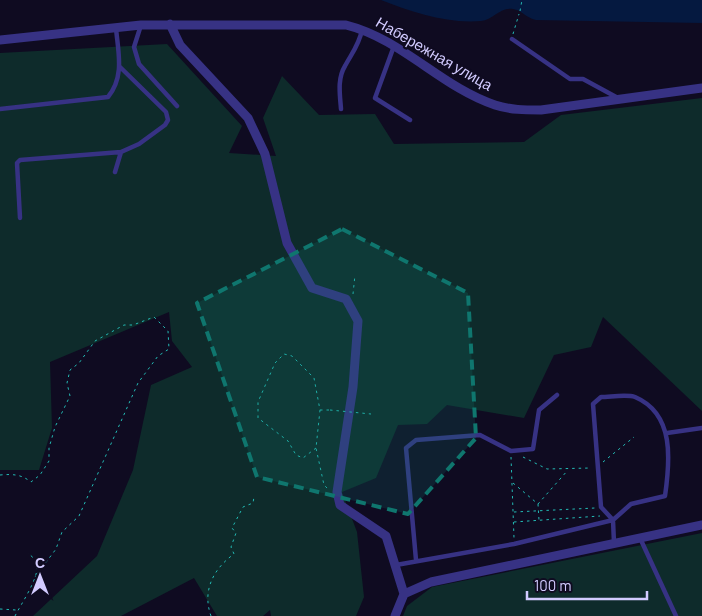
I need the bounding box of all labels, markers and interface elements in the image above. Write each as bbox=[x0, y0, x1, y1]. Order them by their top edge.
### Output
street label: Набережная улица bbox=[373, 12, 496, 94]
north arrow bbox=[15, 551, 65, 601]
text: С bbox=[35, 554, 45, 571]
scale bar bbox=[527, 568, 647, 600]
text: 100 m bbox=[534, 576, 572, 594]

